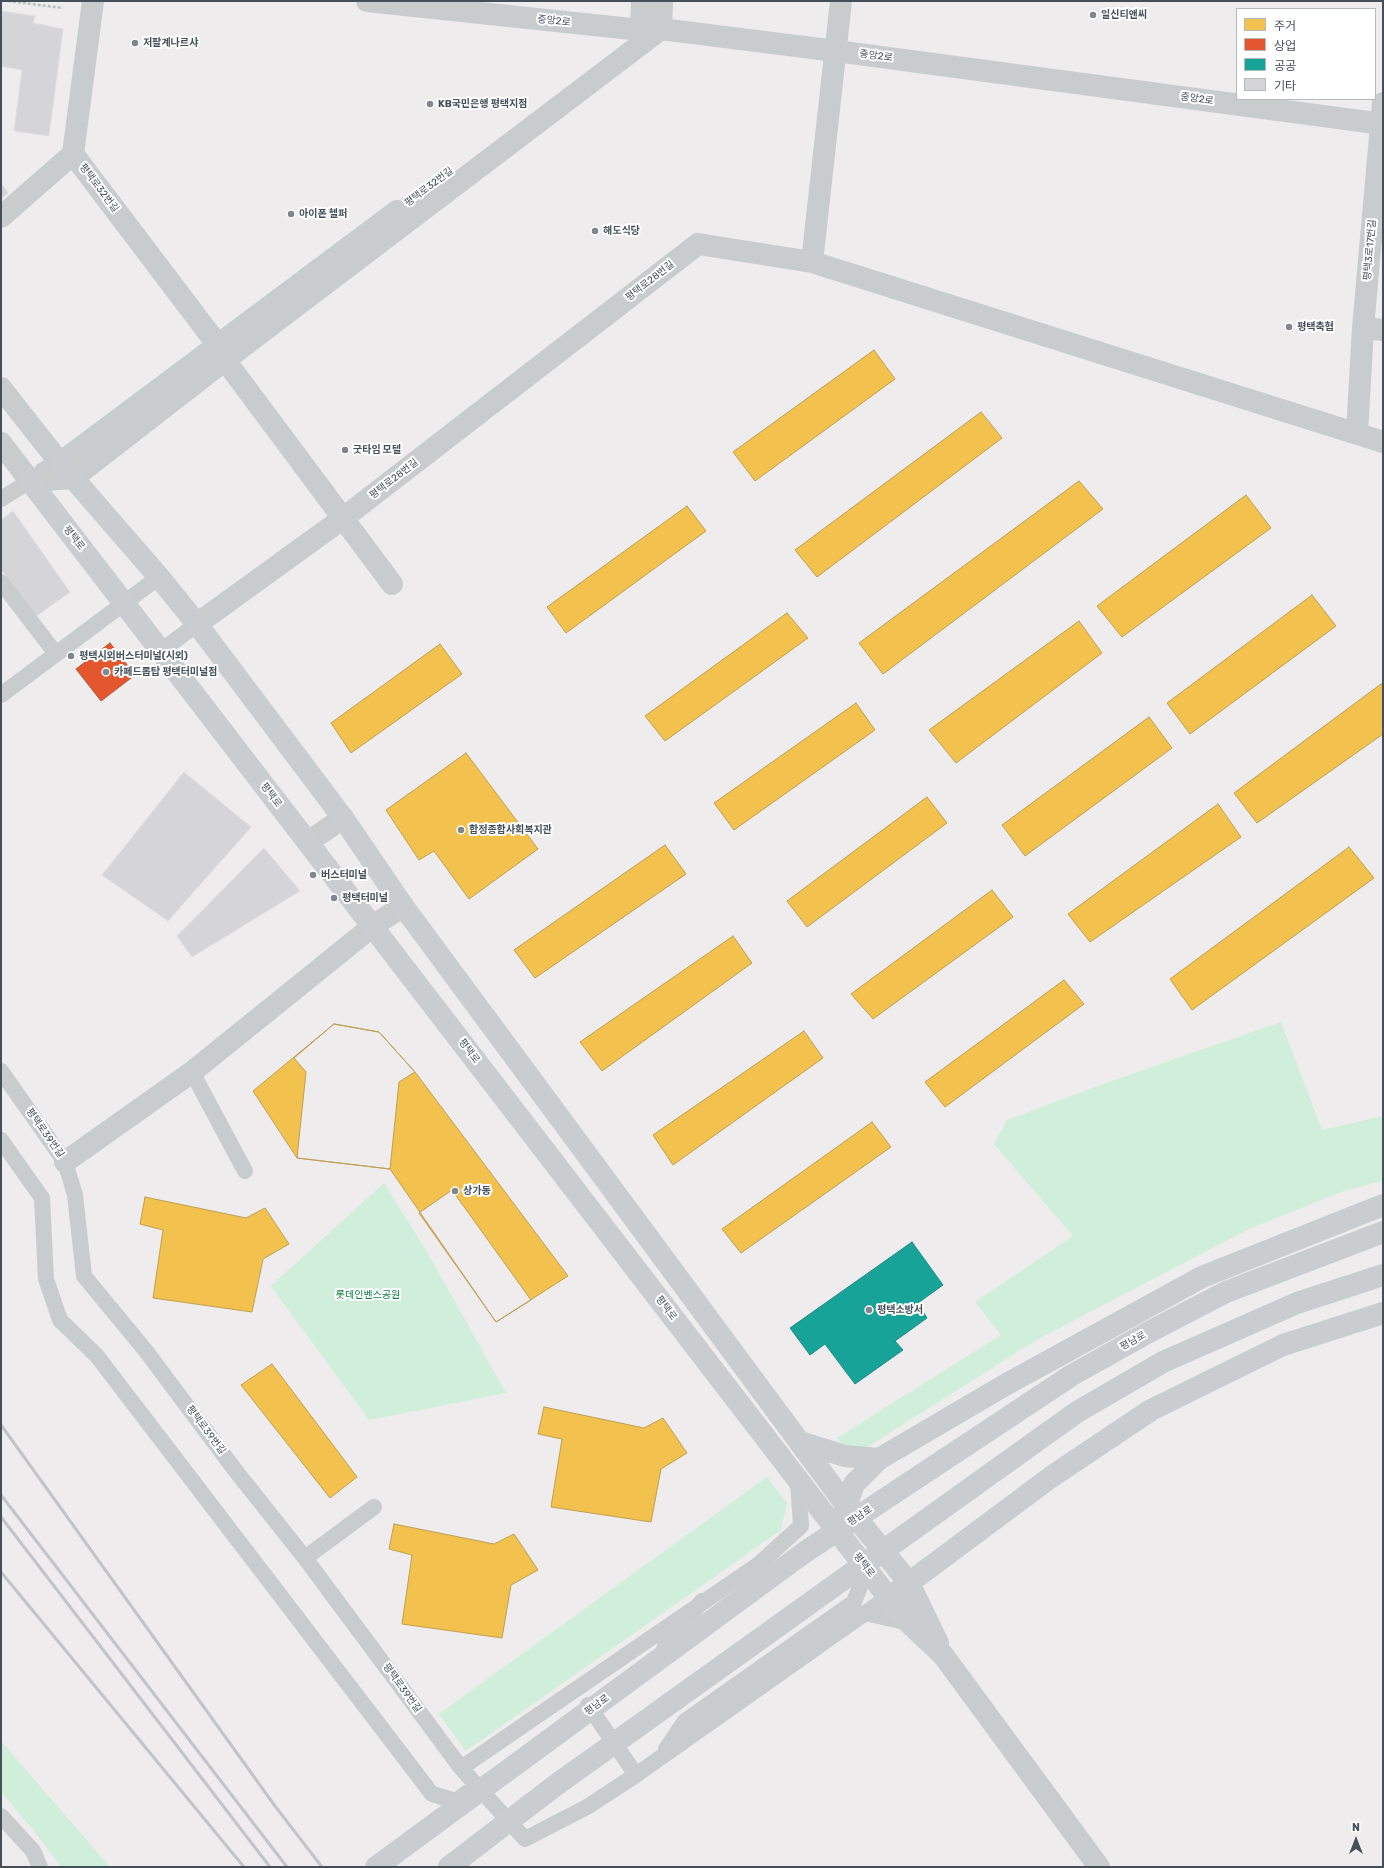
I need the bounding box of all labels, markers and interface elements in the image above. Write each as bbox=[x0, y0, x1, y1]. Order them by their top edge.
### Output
legend bbox=[1236, 8, 1376, 100]
place label: 일신티앤씨 bbox=[1101, 9, 1147, 21]
marker: 일신티앤씨 bbox=[1088, 10, 1098, 20]
street label: 중앙2로 bbox=[537, 13, 571, 29]
text: 주거 bbox=[1274, 19, 1296, 33]
place label: 저팔계나르샤 bbox=[143, 37, 198, 49]
marker: 저팔계나르샤 bbox=[130, 38, 140, 48]
text: 상업 bbox=[1274, 39, 1296, 53]
street label: 중앙2로 bbox=[859, 48, 893, 64]
text: 공공 bbox=[1274, 59, 1296, 73]
text: 기타 bbox=[1274, 79, 1296, 93]
street label: 중앙2로 bbox=[1180, 91, 1214, 107]
place label: KB국민은행 평택지점 bbox=[438, 98, 527, 110]
marker: KB국민은행 평택지점 bbox=[425, 99, 435, 109]
street label: 평택로32번길 bbox=[77, 161, 121, 215]
street label: 평택로32번길 bbox=[402, 165, 456, 209]
place label: 아이폰 헬퍼 bbox=[299, 208, 347, 220]
marker: 아이폰 헬퍼 bbox=[286, 209, 296, 219]
street label: 평택3로17번길 bbox=[1361, 219, 1379, 281]
place label: 해도식당 bbox=[603, 225, 640, 237]
marker: 해도식당 bbox=[590, 226, 600, 236]
street label: 평택로28번길 bbox=[623, 258, 677, 304]
place label: 평택축협 bbox=[1297, 321, 1334, 333]
marker: 평택축협 bbox=[1284, 322, 1294, 332]
place label: 굿타임 모텔 bbox=[353, 444, 401, 456]
marker: 굿타임 모텔 bbox=[340, 445, 350, 455]
street label: 평택로28번길 bbox=[367, 456, 421, 502]
street label: 평택로 bbox=[61, 523, 87, 553]
place label: 평택시외버스터미널(시외) bbox=[79, 650, 188, 662]
marker: 평택시외버스터미널(시외) bbox=[66, 651, 76, 661]
place label: 카페드롭탑 평택터미널점 bbox=[114, 666, 217, 678]
marker: 카페드롭탑 평택터미널점 bbox=[101, 667, 111, 677]
street label: 평택로 bbox=[258, 780, 284, 810]
place label: 합정종합사회복지관 bbox=[469, 824, 552, 836]
marker: 합정종합사회복지관 bbox=[456, 825, 466, 835]
place label: 버스터미널 bbox=[321, 869, 367, 881]
marker: 버스터미널 bbox=[308, 870, 318, 880]
place label: 평택터미널 bbox=[342, 892, 388, 904]
marker: 평택터미널 bbox=[329, 893, 339, 903]
street label: 평택로 bbox=[456, 1036, 482, 1066]
street label: 평택로39번길 bbox=[23, 1106, 67, 1160]
place label: 상가동 bbox=[463, 1185, 491, 1197]
marker: 상가동 bbox=[450, 1186, 460, 1196]
park label: 롯데인벤스공원 bbox=[336, 1289, 400, 1301]
street label: 평택로 bbox=[653, 1293, 679, 1323]
place label: 평택소방서 bbox=[877, 1304, 923, 1316]
marker: 평택소방서 bbox=[864, 1305, 874, 1315]
street label: 평남로 bbox=[1118, 1329, 1148, 1353]
street label: 평택로39번길 bbox=[184, 1403, 228, 1457]
street label: 평남로 bbox=[845, 1503, 875, 1529]
street label: 평택로 bbox=[851, 1550, 877, 1580]
street label: 평택로39번길 bbox=[380, 1661, 424, 1715]
street label: 평남로 bbox=[582, 1692, 612, 1718]
north arrow bbox=[1336, 1820, 1376, 1860]
text: N bbox=[1352, 1821, 1360, 1834]

